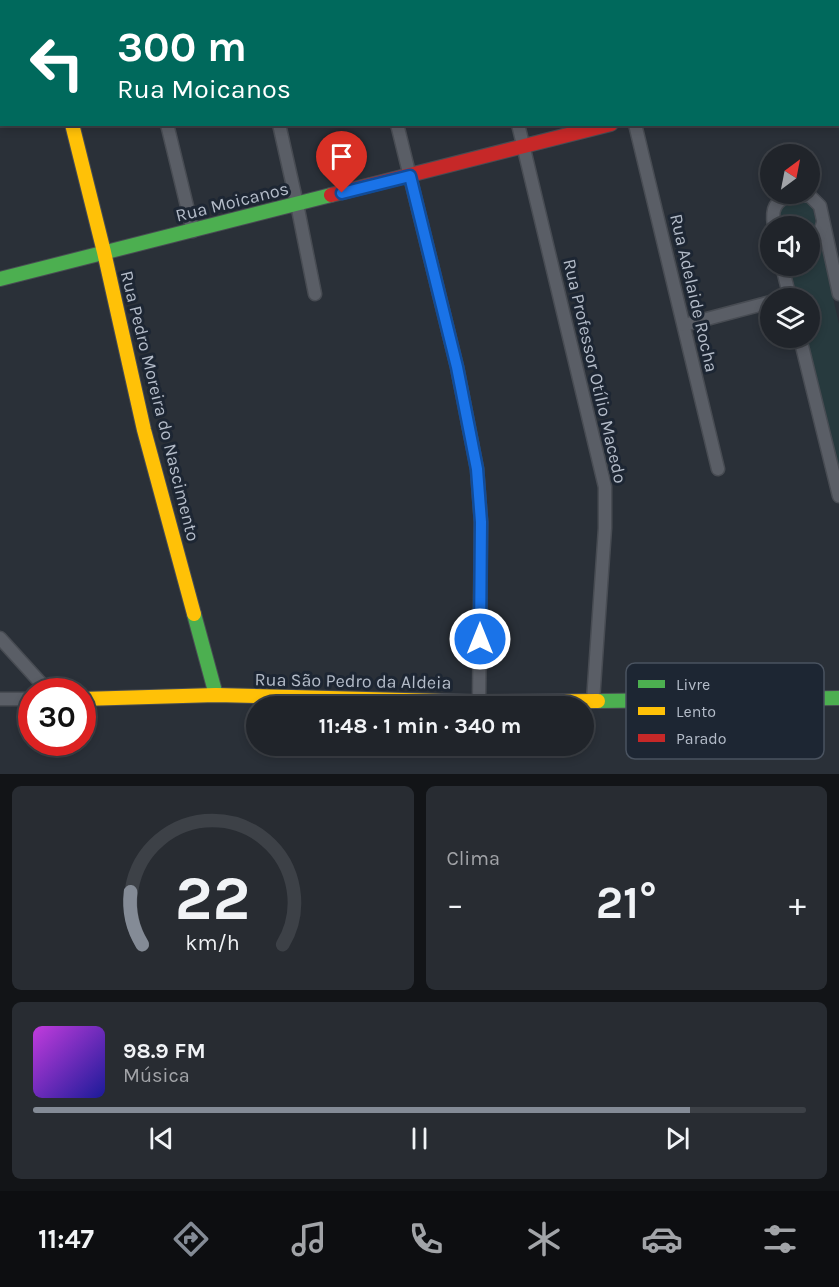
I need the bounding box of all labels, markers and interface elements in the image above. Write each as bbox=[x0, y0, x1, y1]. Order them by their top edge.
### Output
text: 300 m bbox=[117, 22, 247, 72]
icon: left bbox=[18, 24, 96, 102]
text: Rua Moicanos bbox=[117, 73, 291, 105]
pin bbox=[316, 131, 367, 193]
icon: arrive bbox=[325, 140, 358, 173]
north arrow bbox=[760, 144, 820, 204]
map controls bbox=[760, 144, 820, 348]
street label: Rua Moicanos bbox=[173, 177, 291, 227]
street label: Rua Adelaide Rocha bbox=[665, 212, 723, 374]
button: sound bbox=[760, 216, 820, 276]
street label: Rua Professor Otílio Macedo bbox=[558, 257, 632, 485]
street label: Rua Pedro Moreira do Nascimento bbox=[116, 268, 204, 544]
button: layers bbox=[760, 288, 820, 348]
position arrow bbox=[448, 607, 512, 671]
legend bbox=[626, 663, 824, 759]
street label: Rua São Pedro da Aldeia bbox=[254, 668, 452, 694]
text: Livre bbox=[676, 675, 710, 694]
speed limit sign: 30 bbox=[18, 678, 96, 756]
text: Lento bbox=[676, 702, 716, 721]
text: 11:48 · 1 min · 340 m bbox=[319, 713, 522, 739]
text: Parado bbox=[676, 729, 726, 748]
text: Clima bbox=[447, 847, 500, 870]
text: 22 bbox=[175, 862, 250, 935]
text: 21° bbox=[596, 877, 657, 929]
text: − bbox=[447, 885, 464, 923]
text: + bbox=[789, 885, 806, 923]
text: km/h bbox=[186, 930, 240, 955]
text: 98.9 FM bbox=[123, 1038, 206, 1064]
text: Música bbox=[123, 1064, 190, 1087]
icon: previous bbox=[145, 1122, 178, 1155]
icon: pause bbox=[403, 1122, 436, 1155]
icon: next bbox=[661, 1122, 694, 1155]
icon: directions bbox=[170, 1218, 212, 1260]
icon: music bbox=[288, 1218, 330, 1260]
icon: phone bbox=[405, 1218, 447, 1260]
icon: climate bbox=[523, 1218, 565, 1260]
icon: car bbox=[641, 1218, 683, 1260]
icon: filters bbox=[759, 1218, 801, 1260]
text: 11:47 bbox=[38, 1223, 94, 1255]

